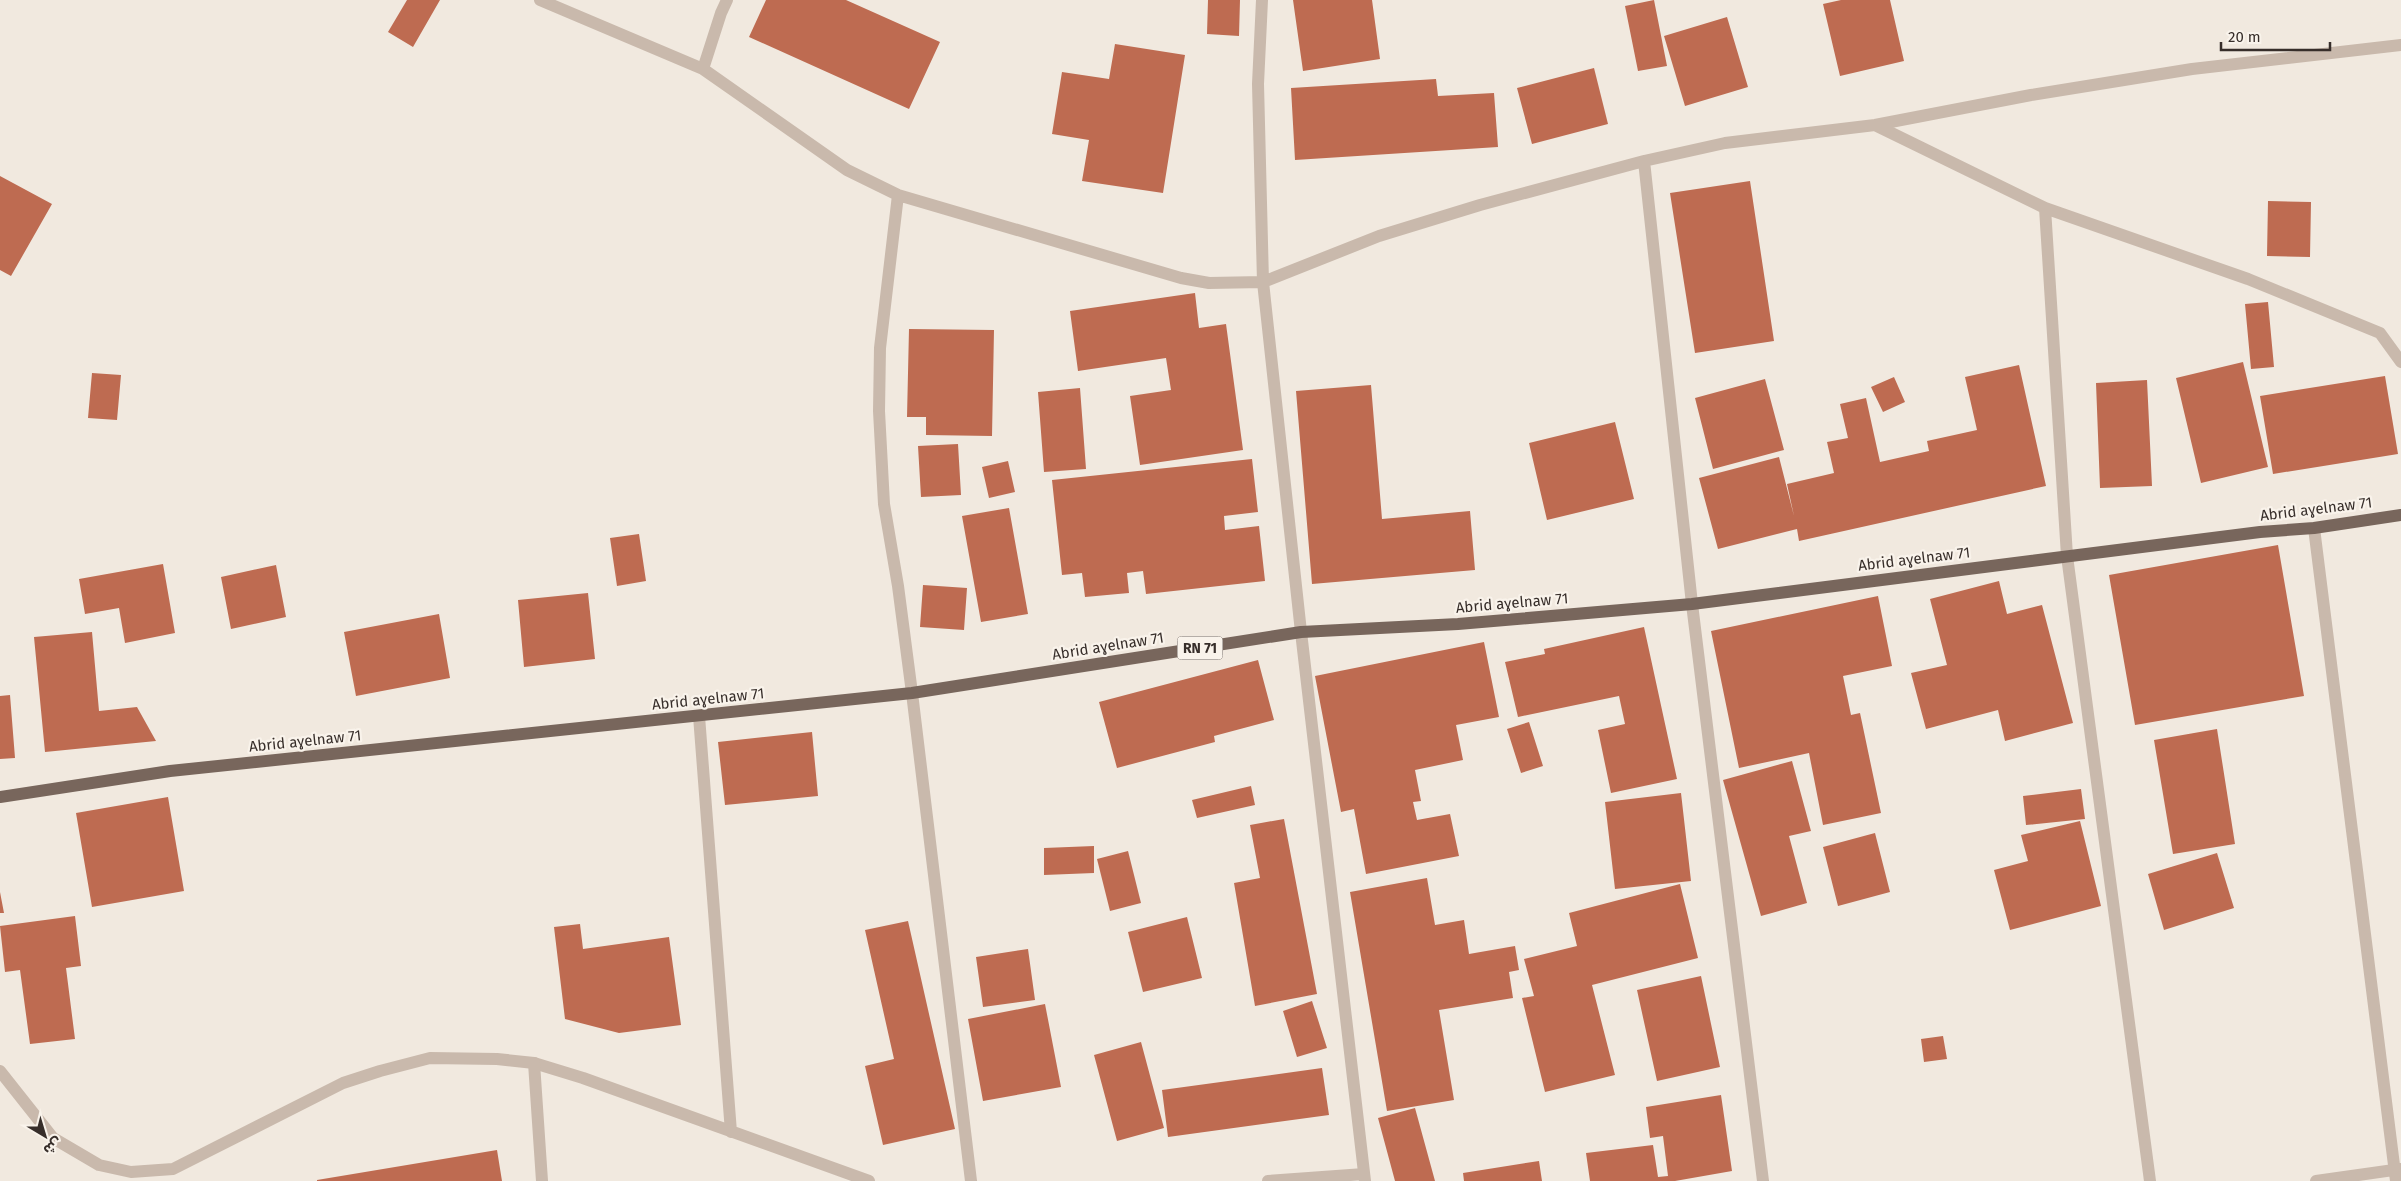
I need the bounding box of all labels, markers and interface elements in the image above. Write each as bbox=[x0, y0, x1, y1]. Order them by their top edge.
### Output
scale bar bbox=[2221, 20, 2330, 52]
text: 20 m bbox=[2228, 28, 2261, 46]
street label: Abrid aɣelnaw 71 bbox=[2259, 493, 2373, 525]
street label: Abrid aɣelnaw 71 bbox=[1857, 543, 1971, 575]
street label: Abrid aɣelnaw 71 bbox=[1455, 589, 1569, 617]
street label: Abrid aɣelnaw 71 bbox=[1051, 628, 1165, 664]
road number: RN 71 bbox=[1178, 636, 1222, 660]
street label: Abrid aɣelnaw 71 bbox=[651, 684, 765, 714]
street label: Abrid aɣelnaw 71 bbox=[248, 726, 362, 756]
north arrow bbox=[20, 1111, 70, 1161]
text: ش bbox=[40, 1133, 65, 1158]

